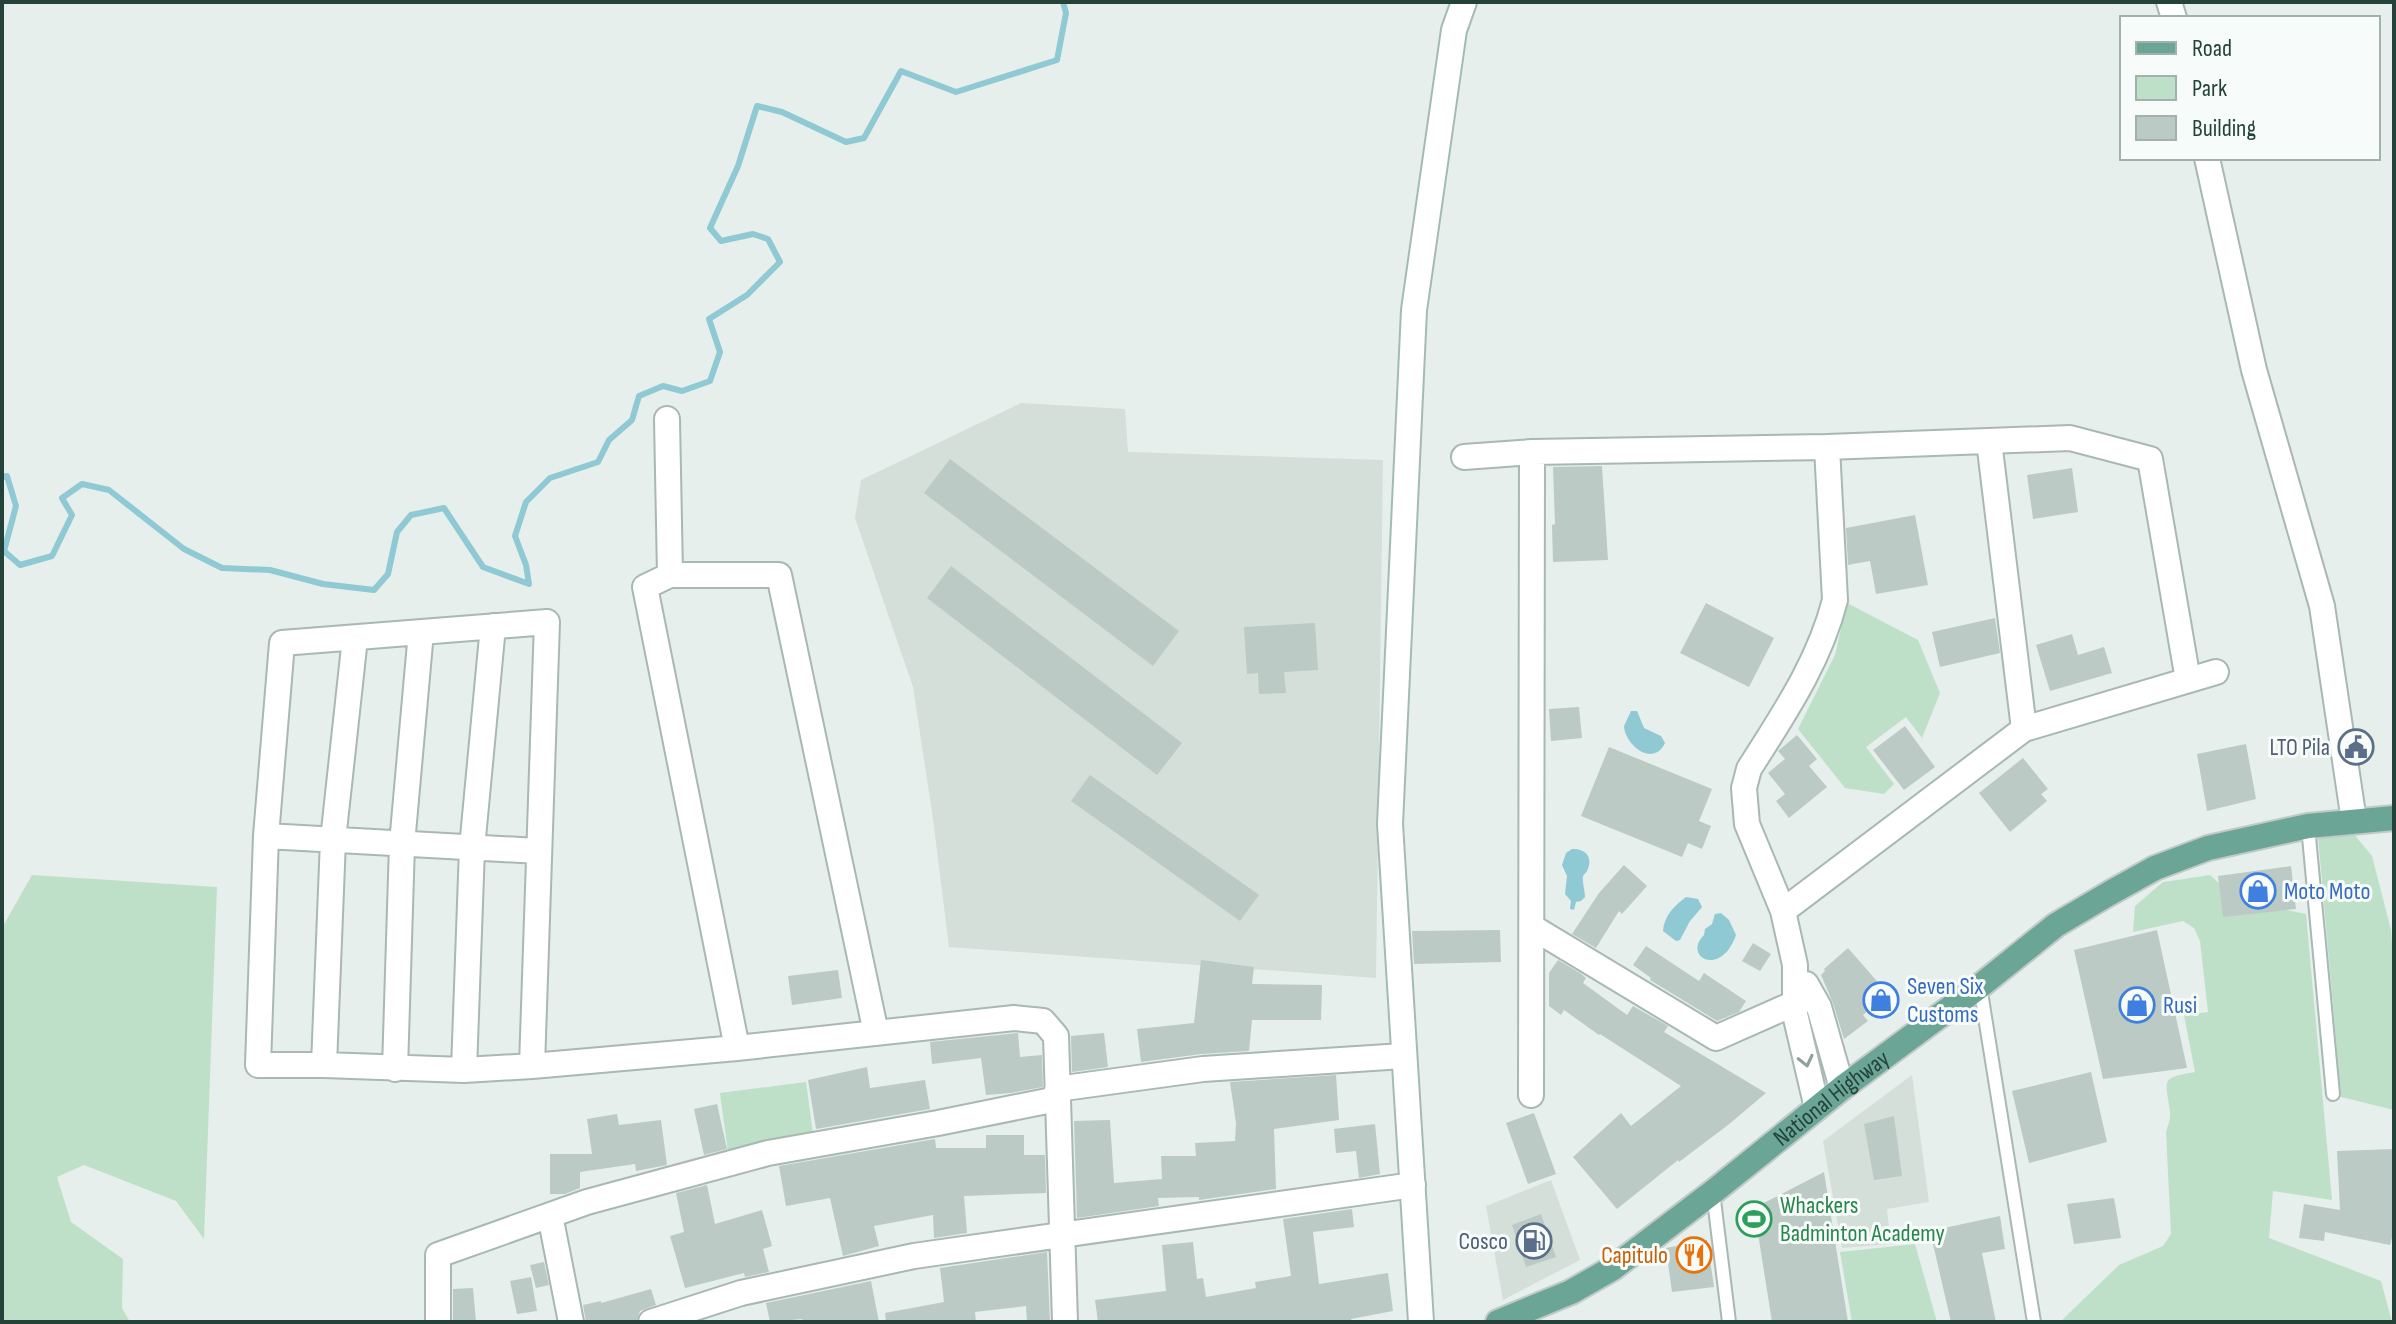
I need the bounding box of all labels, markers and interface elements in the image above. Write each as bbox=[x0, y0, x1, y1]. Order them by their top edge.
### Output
legend bbox=[2120, 16, 2380, 160]
text: Road bbox=[2192, 34, 2232, 63]
text: Park bbox=[2192, 74, 2227, 103]
text: Building bbox=[2192, 114, 2256, 143]
public building icon: LTO Pila bbox=[2337, 728, 2375, 766]
place label: LTO Pila bbox=[2269, 733, 2330, 762]
shop icon: Moto Moto bbox=[2239, 872, 2277, 910]
place label: Moto Moto bbox=[2284, 877, 2370, 906]
place label: Seven Six Customs bbox=[1907, 972, 1983, 1029]
shop icon: Seven Six Customs bbox=[1862, 981, 1900, 1019]
shop icon: Rusi bbox=[2118, 986, 2156, 1024]
place label: Rusi bbox=[2163, 991, 2197, 1020]
street label: National Highway bbox=[1768, 1044, 1895, 1153]
one-way arrow bbox=[1797, 1054, 1814, 1067]
place label: Whackers Badminton Academy bbox=[1780, 1191, 1945, 1248]
sports icon: Whackers Badminton Academy bbox=[1735, 1200, 1773, 1238]
fuel station icon: Cosco bbox=[1515, 1222, 1553, 1260]
place label: Cosco bbox=[1459, 1227, 1508, 1256]
restaurant icon: Capitulo bbox=[1675, 1236, 1713, 1274]
place label: Capitulo bbox=[1601, 1241, 1668, 1270]

